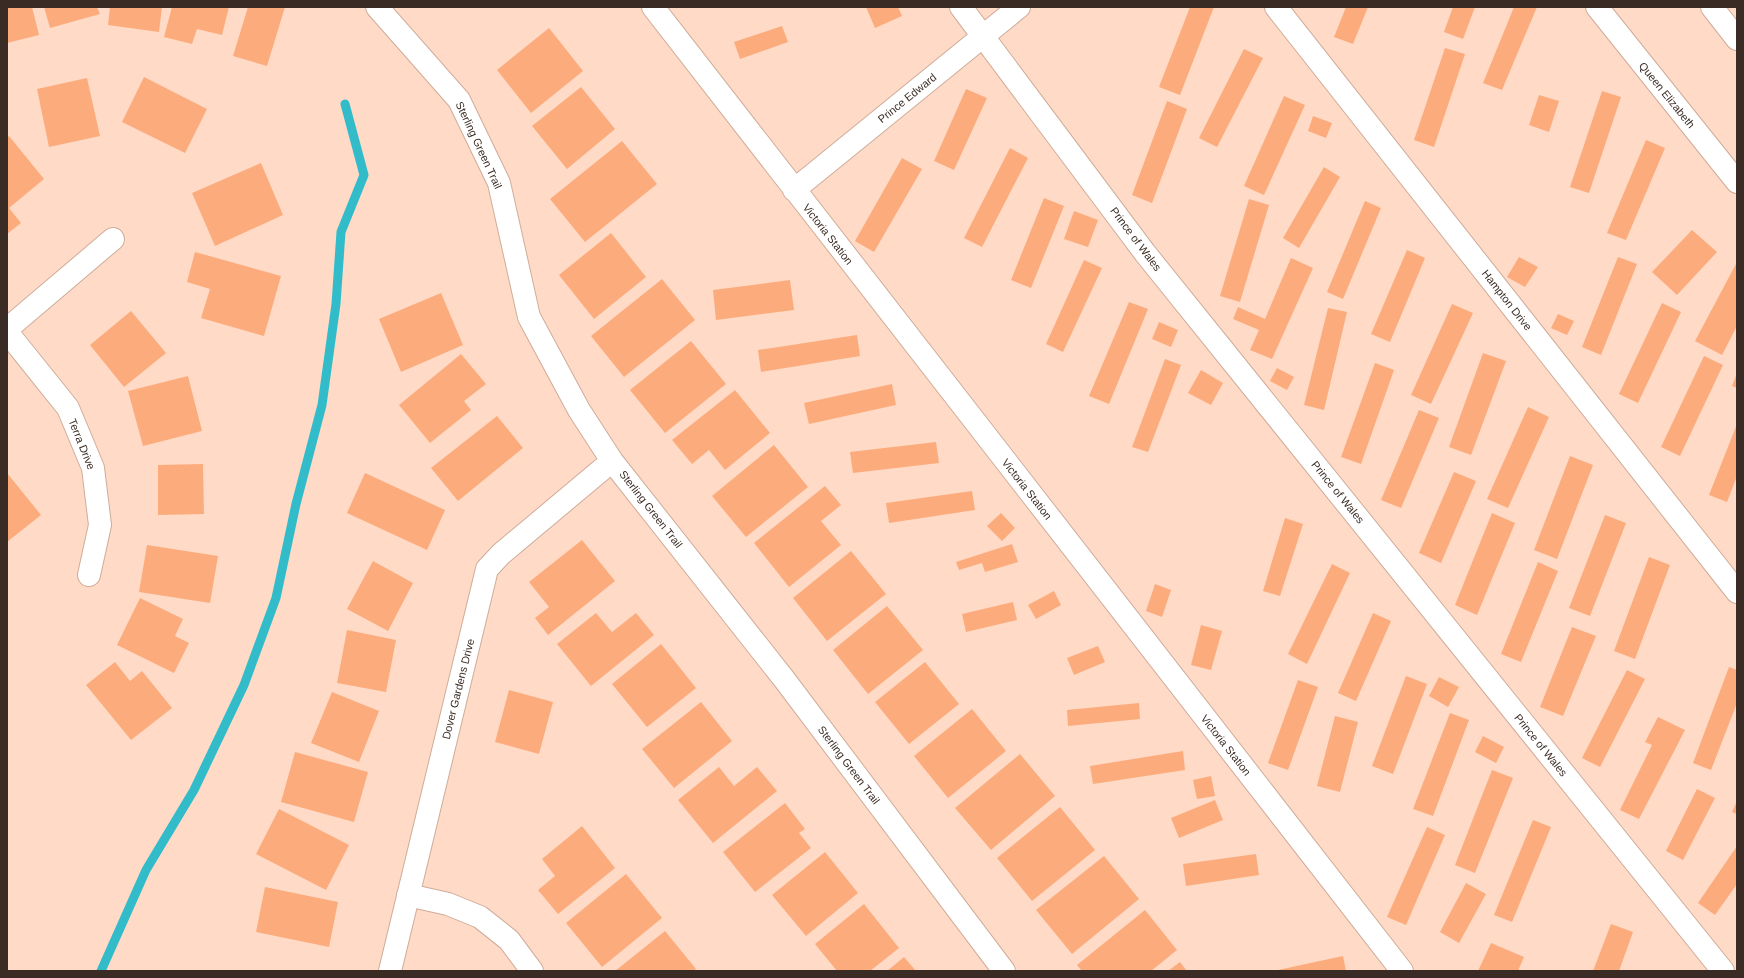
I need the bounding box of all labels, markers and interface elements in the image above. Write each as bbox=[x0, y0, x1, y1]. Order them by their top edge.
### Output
street label: Queen Elizabeth bbox=[1637, 60, 1697, 130]
street label: Prince Edward bbox=[875, 71, 939, 125]
street label: Sterling Green Trail bbox=[454, 100, 504, 190]
street label: Victoria Station bbox=[801, 201, 855, 267]
street label: Prince of Wales bbox=[1108, 205, 1164, 274]
street label: Hampton Drive bbox=[1480, 267, 1534, 333]
street label: Terra Drive bbox=[66, 417, 98, 471]
street label: Victoria Station bbox=[1000, 456, 1054, 522]
street label: Prince of Wales bbox=[1309, 458, 1367, 526]
street label: Sterling Green Trail bbox=[617, 468, 685, 550]
street label: Dover Gardens Drive bbox=[440, 637, 476, 741]
street label: Prince of Wales bbox=[1512, 711, 1570, 779]
street label: Victoria Station bbox=[1199, 712, 1253, 778]
street label: Sterling Green Trail bbox=[816, 724, 882, 806]

